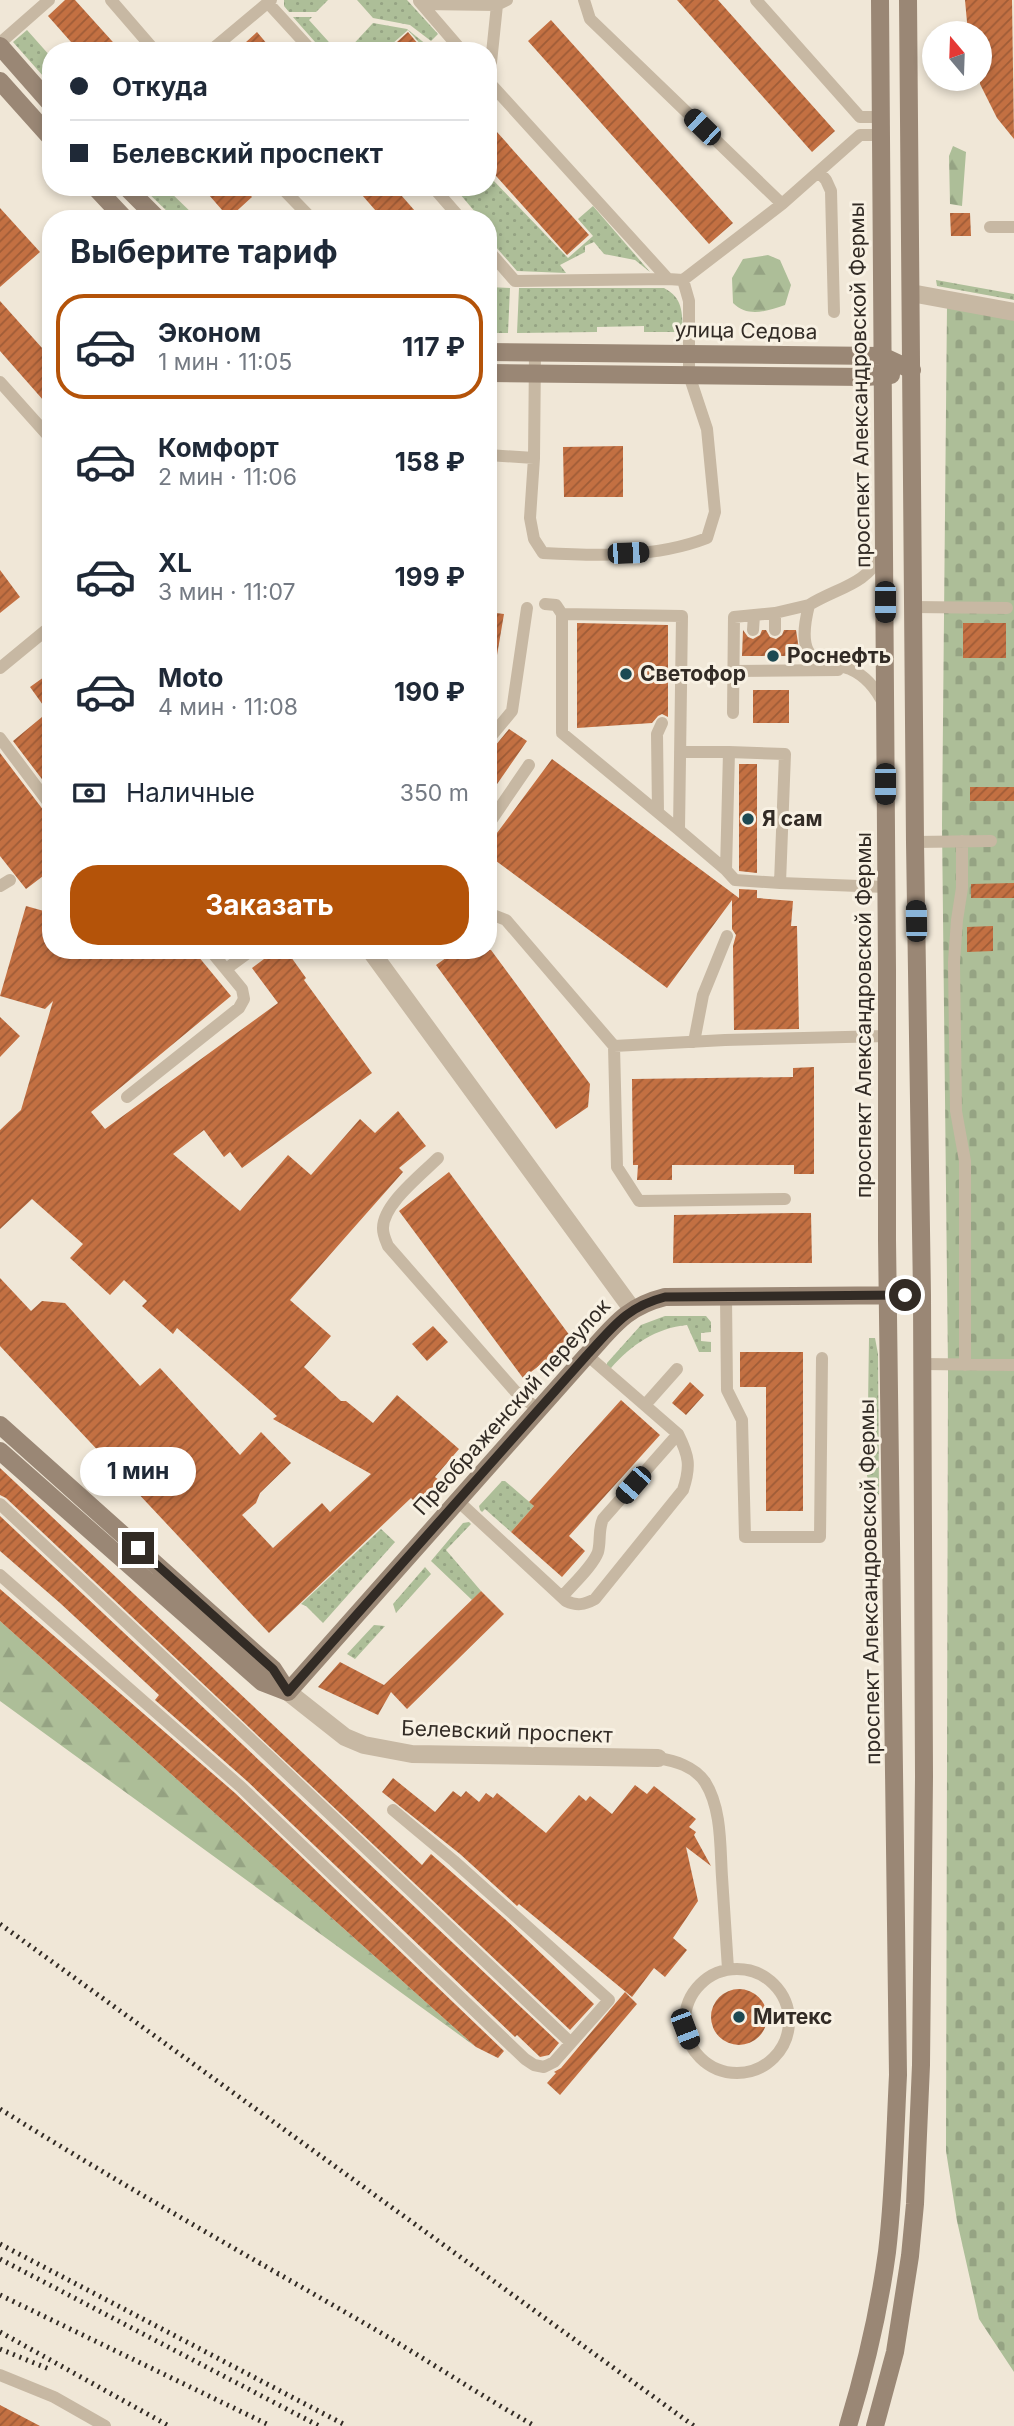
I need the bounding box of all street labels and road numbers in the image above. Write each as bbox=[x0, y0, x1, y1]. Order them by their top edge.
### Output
street label: проспект Александровской Фермы bbox=[844, 202, 875, 568]
street label: улица Седова bbox=[674, 317, 818, 344]
street label: проспект Александровской Фермы bbox=[851, 832, 876, 1198]
street label: Преображенский переулок bbox=[408, 1293, 616, 1520]
street label: проспект Александровской Фермы bbox=[854, 1399, 885, 1765]
street label: Белевский проспект bbox=[401, 1715, 613, 1748]

